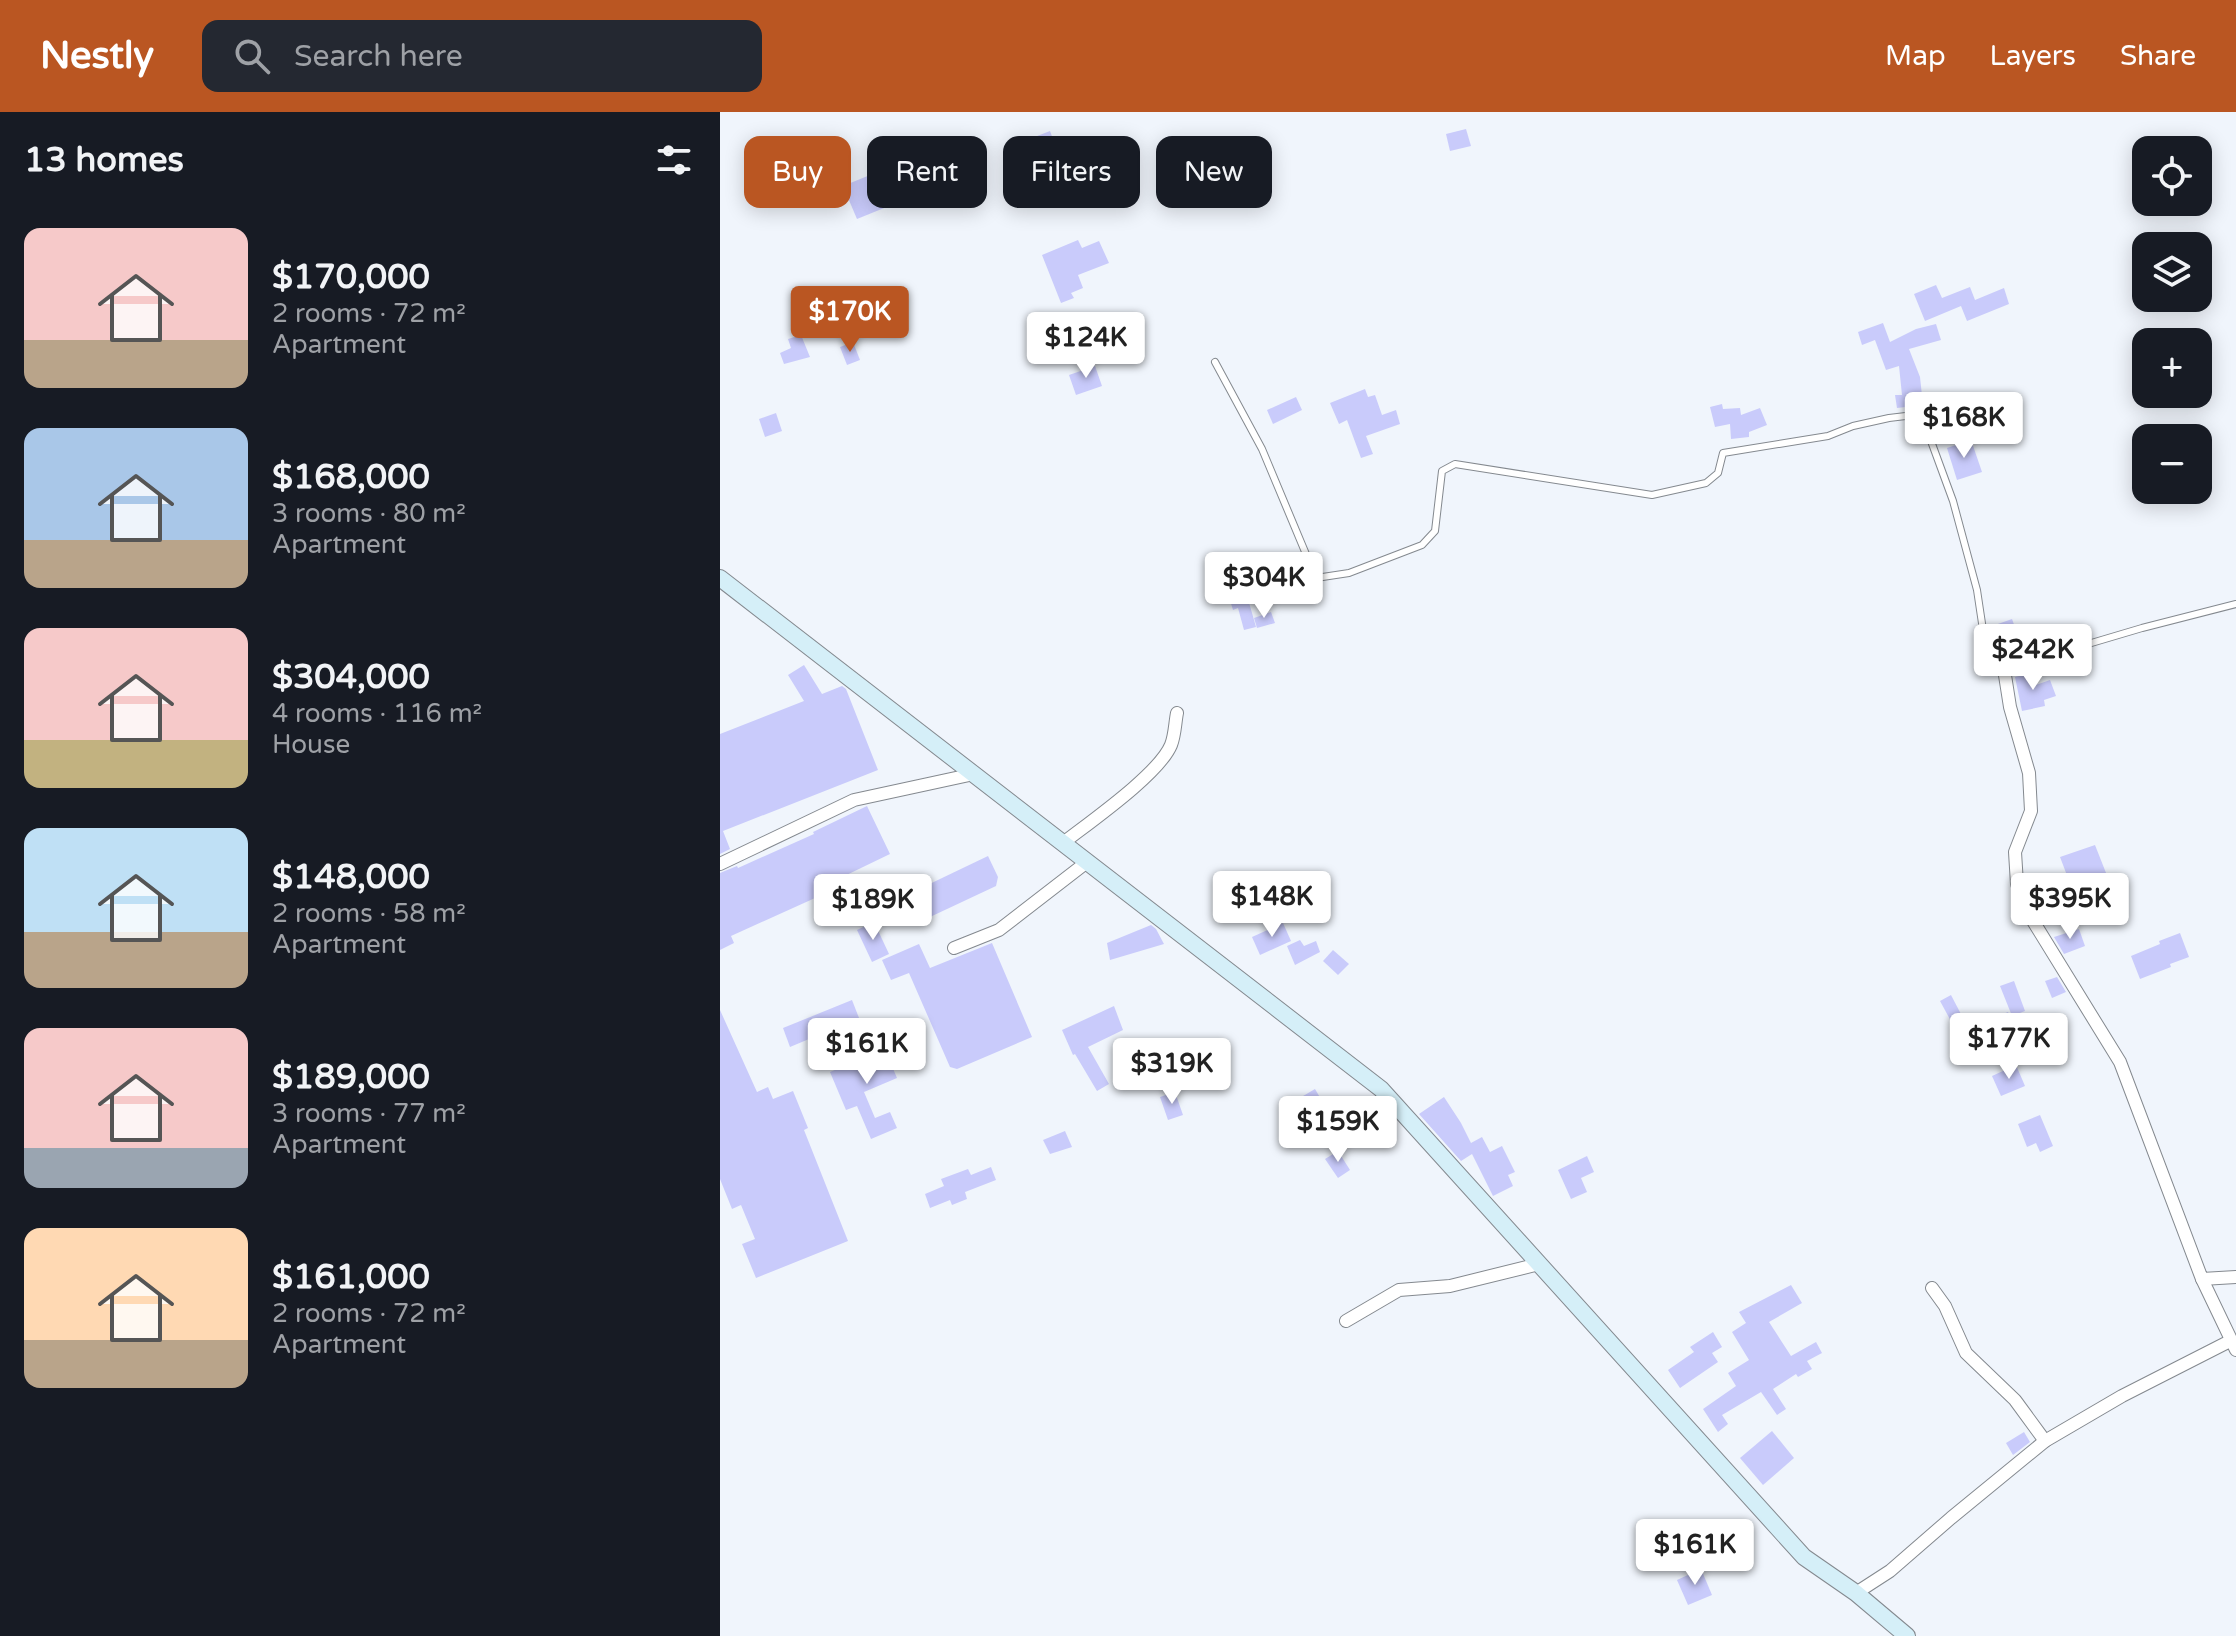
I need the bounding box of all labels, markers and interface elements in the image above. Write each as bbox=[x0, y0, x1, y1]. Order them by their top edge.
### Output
search box bbox=[202, 20, 762, 92]
text: Nestly bbox=[40, 33, 154, 79]
icon: search bbox=[230, 34, 274, 78]
text: Search here bbox=[294, 38, 463, 75]
text: Map bbox=[1885, 39, 1946, 73]
text: Layers bbox=[1990, 39, 2076, 73]
text: Share bbox=[2120, 39, 2196, 73]
chip: Buy bbox=[744, 136, 851, 208]
chip: Rent bbox=[867, 136, 987, 208]
chip: Filters bbox=[1003, 136, 1140, 208]
chip: New bbox=[1156, 136, 1272, 208]
map controls bbox=[2132, 136, 2212, 504]
button: locate bbox=[2132, 136, 2212, 216]
icon: filters bbox=[652, 138, 696, 182]
text: 13 homes bbox=[24, 140, 184, 181]
button: layers bbox=[2132, 232, 2212, 312]
text: $170,000 bbox=[272, 257, 430, 298]
icon: home bbox=[88, 260, 184, 356]
pin: $170K bbox=[794, 286, 906, 354]
text: $170K bbox=[809, 296, 891, 327]
text: 2 rooms · 72 m² bbox=[272, 298, 466, 329]
pin: $124K bbox=[1030, 312, 1142, 380]
text: $124K bbox=[1045, 322, 1127, 353]
button: + bbox=[2132, 328, 2212, 408]
text: Apartment bbox=[272, 329, 406, 360]
pin: $168K bbox=[1908, 392, 2020, 460]
text: $168K bbox=[1923, 402, 2005, 433]
button: − bbox=[2132, 424, 2212, 504]
text: $168,000 bbox=[272, 457, 430, 498]
icon: home bbox=[88, 460, 184, 556]
text: 3 rooms · 80 m² bbox=[272, 498, 466, 529]
text: Apartment bbox=[272, 529, 406, 560]
pin: $304K bbox=[1208, 552, 1320, 620]
text: $304K bbox=[1223, 562, 1305, 593]
pin: $242K bbox=[1977, 624, 2089, 692]
text: $242K bbox=[1992, 634, 2074, 665]
text: $304,000 bbox=[272, 657, 430, 698]
icon: home bbox=[88, 660, 184, 756]
text: 4 rooms · 116 m² bbox=[272, 698, 482, 729]
text: House bbox=[272, 729, 350, 760]
text: $148,000 bbox=[272, 857, 430, 898]
icon: home bbox=[88, 860, 184, 956]
pin: $148K bbox=[1216, 871, 1328, 939]
pin: $395K bbox=[2014, 873, 2126, 941]
pin: $189K bbox=[817, 874, 929, 942]
text: $148K bbox=[1231, 881, 1313, 912]
text: $395K bbox=[2029, 883, 2111, 914]
text: $189K bbox=[832, 884, 914, 915]
text: 2 rooms · 58 m² bbox=[272, 898, 466, 929]
text: Apartment bbox=[272, 929, 406, 960]
pin: $177K bbox=[1953, 1013, 2065, 1081]
pin: $161K bbox=[811, 1018, 923, 1086]
text: $177K bbox=[1968, 1023, 2050, 1054]
text: $161K bbox=[826, 1028, 908, 1059]
pin: $319K bbox=[1116, 1038, 1228, 1106]
text: $319K bbox=[1131, 1048, 1213, 1079]
text: $189,000 bbox=[272, 1057, 430, 1098]
icon: home bbox=[88, 1060, 184, 1156]
pin: $159K bbox=[1282, 1096, 1394, 1164]
text: 3 rooms · 77 m² bbox=[272, 1098, 466, 1129]
text: $159K bbox=[1297, 1106, 1379, 1137]
text: Apartment bbox=[272, 1129, 406, 1160]
text: $161,000 bbox=[272, 1257, 430, 1298]
icon: home bbox=[88, 1260, 184, 1356]
text: 2 rooms · 72 m² bbox=[272, 1298, 466, 1329]
text: Apartment bbox=[272, 1329, 406, 1360]
pin: $161K bbox=[1639, 1519, 1751, 1587]
text: $161K bbox=[1654, 1529, 1736, 1560]

